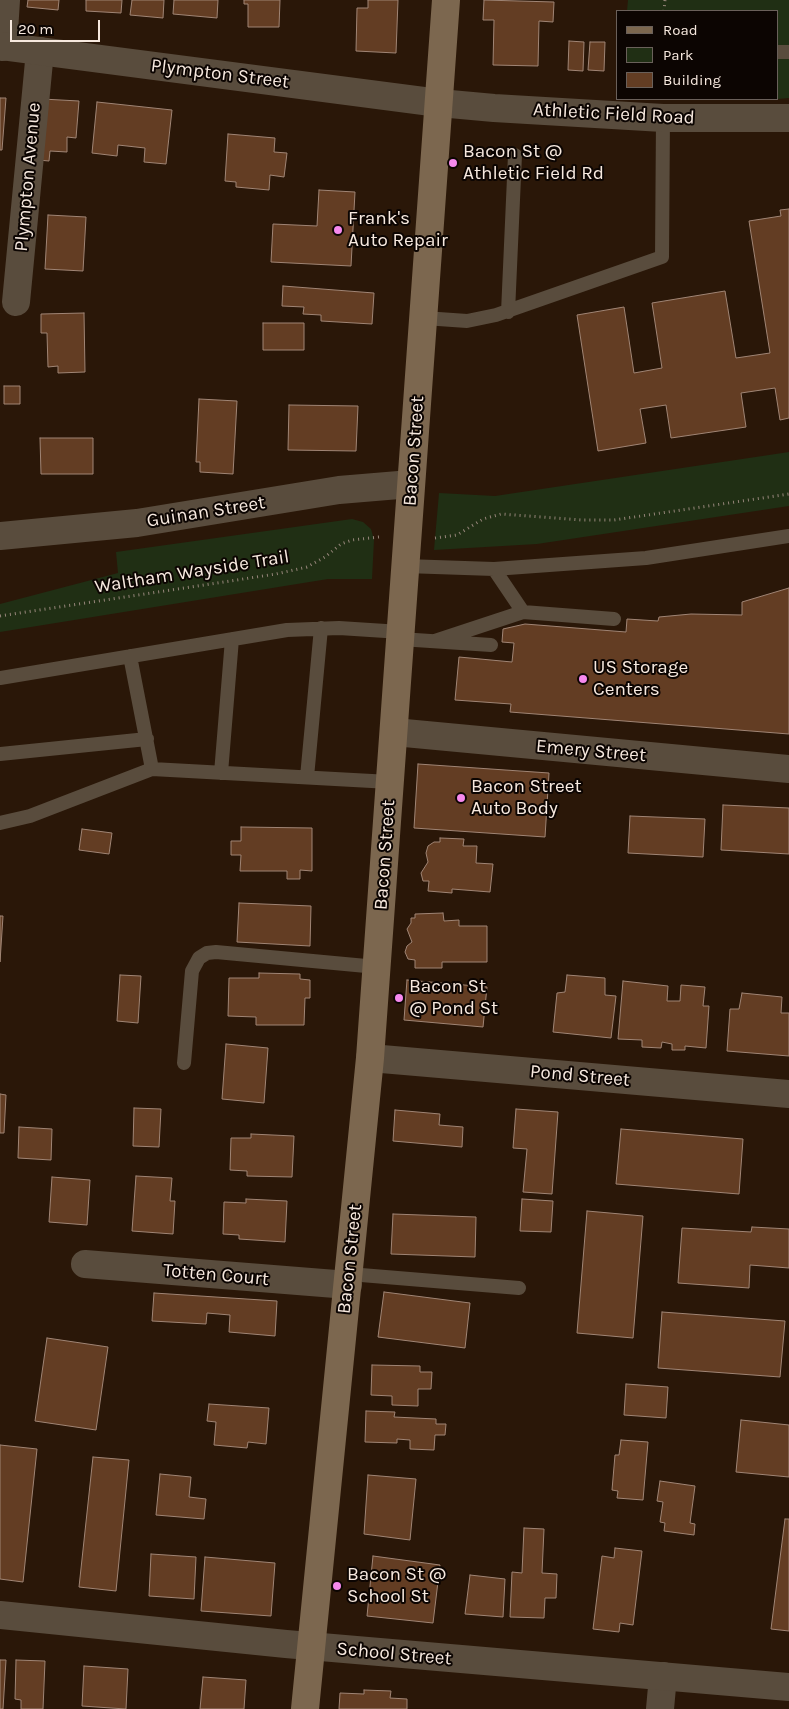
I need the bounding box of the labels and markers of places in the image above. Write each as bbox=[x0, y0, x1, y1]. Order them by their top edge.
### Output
place label: Bacon St @ Athletic Field Rd bbox=[463, 141, 604, 185]
marker: Bacon St @ Athletic Field Rd bbox=[447, 157, 459, 169]
place label: Frank's Auto Repair bbox=[348, 208, 448, 252]
marker: Frank's Auto Repair bbox=[332, 224, 344, 236]
place label: US Storage Centers bbox=[593, 657, 688, 701]
marker: US Storage Centers bbox=[577, 673, 589, 685]
place label: Bacon Street Auto Body bbox=[471, 776, 582, 820]
marker: Bacon Street Auto Body bbox=[455, 792, 467, 804]
place label: Bacon St @ Pond St bbox=[409, 976, 498, 1020]
marker: Bacon St @ Pond St bbox=[393, 992, 405, 1004]
place label: Bacon St @ School St bbox=[347, 1564, 446, 1608]
marker: Bacon St @ School St bbox=[331, 1580, 343, 1592]

